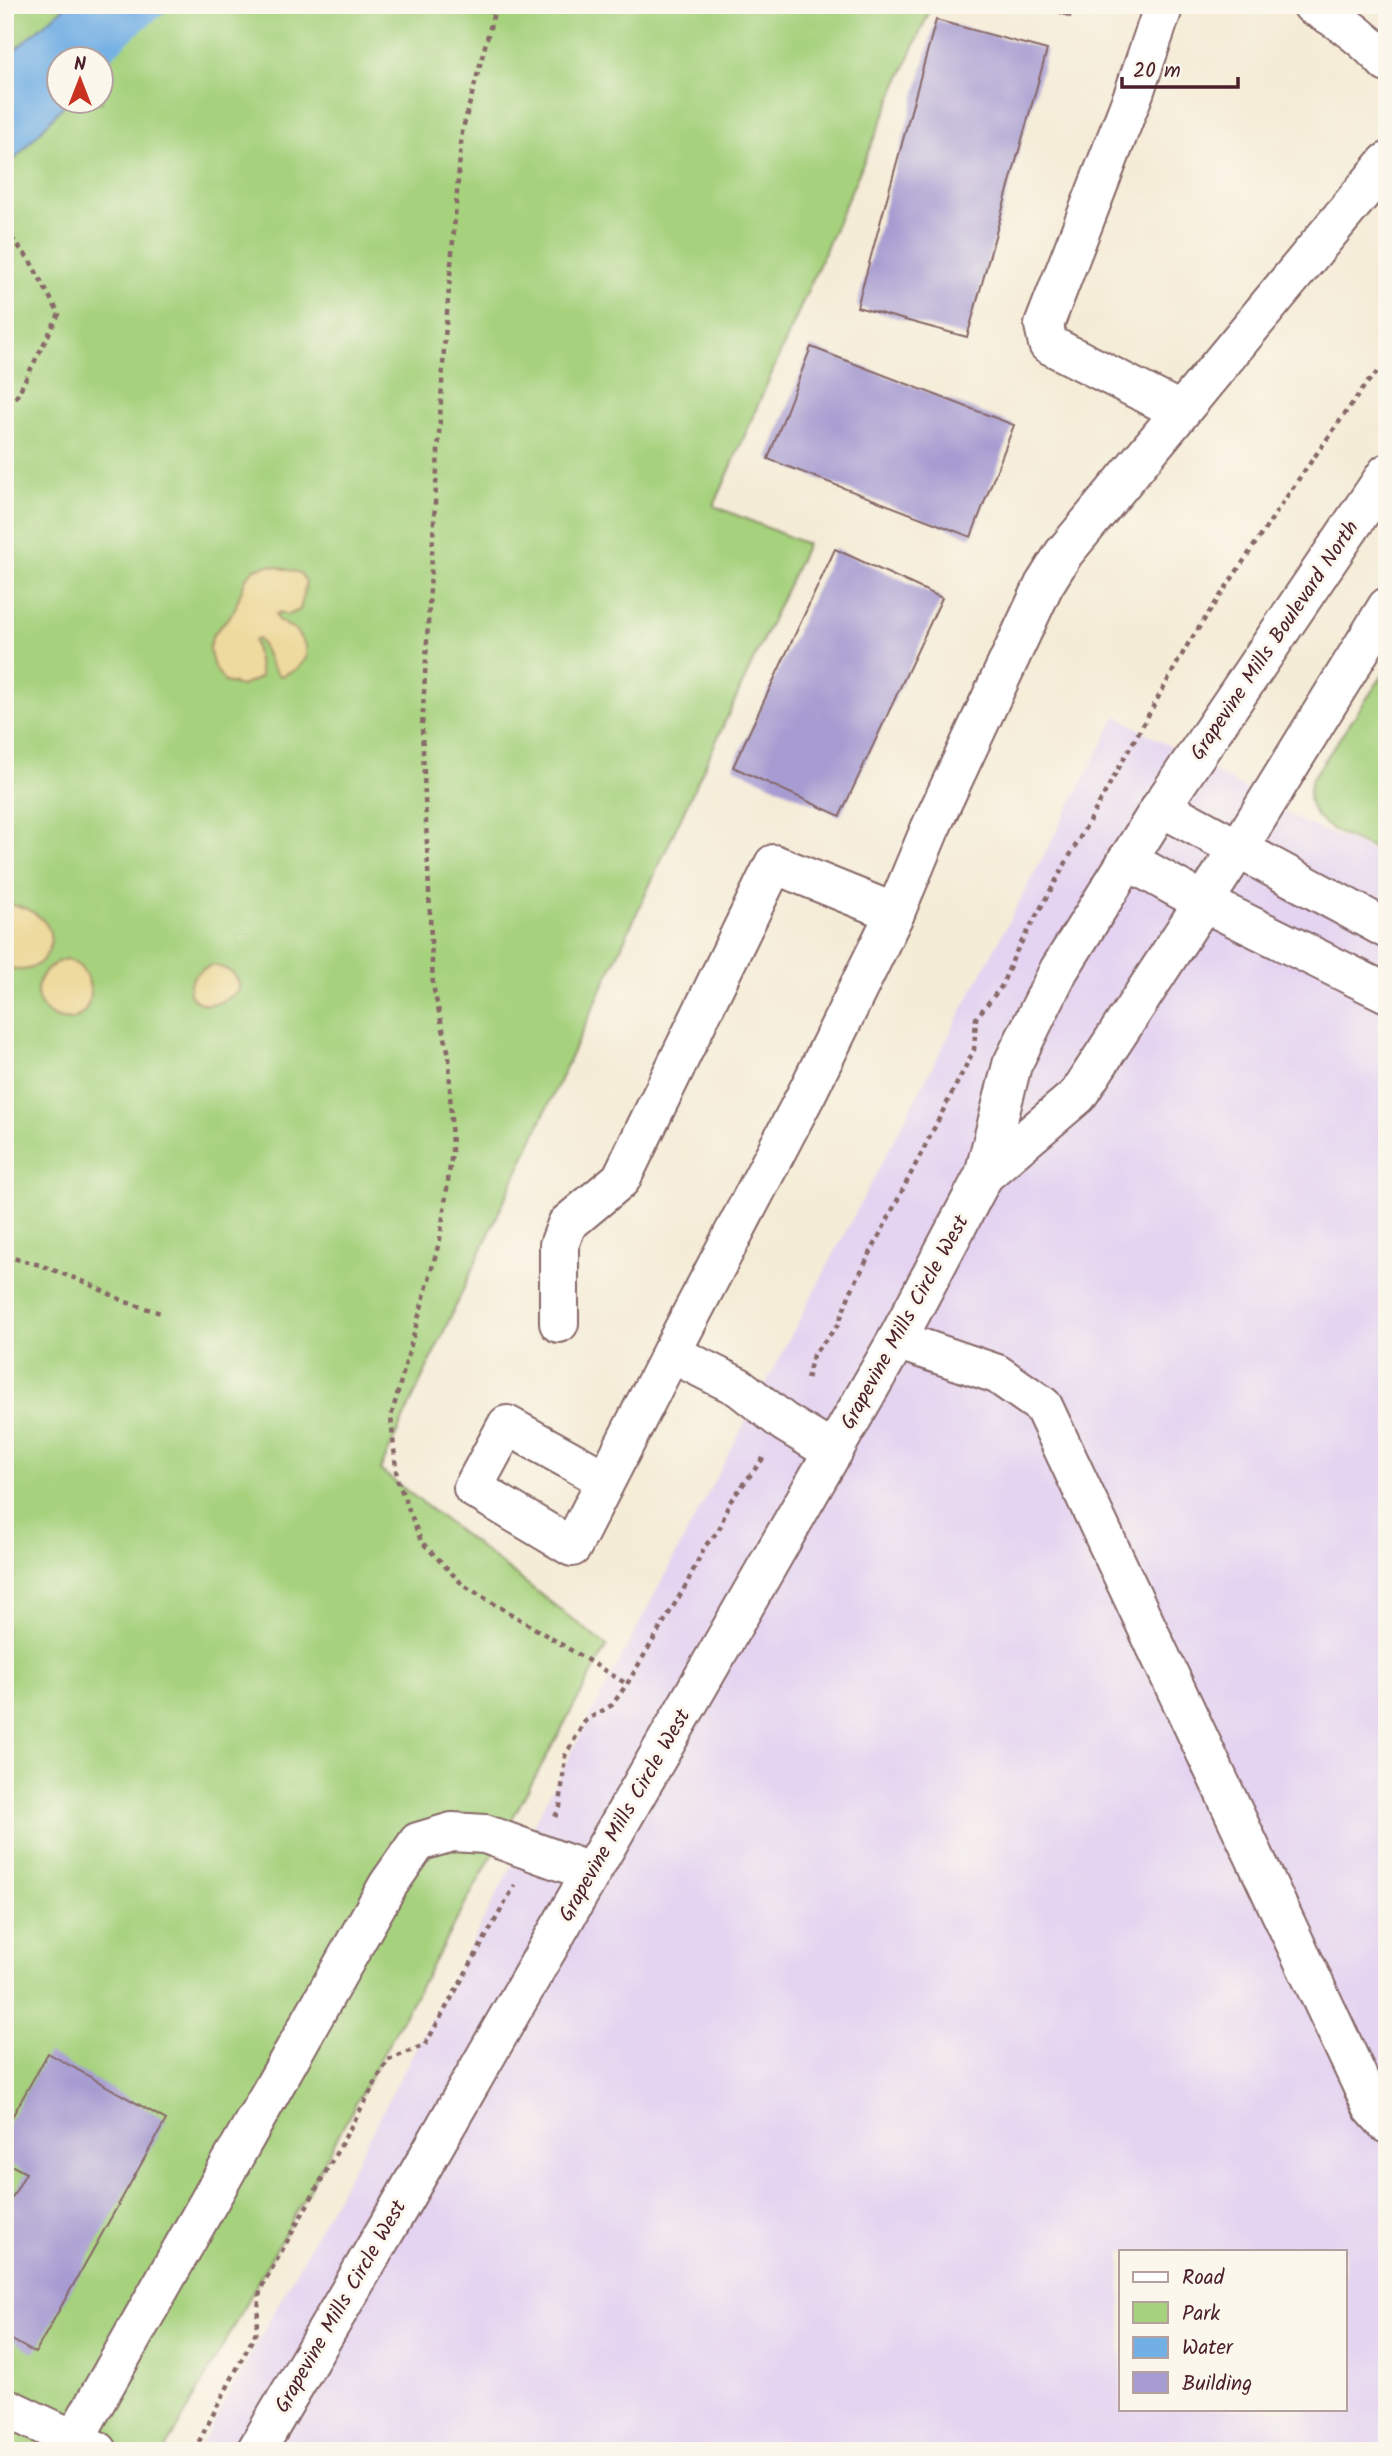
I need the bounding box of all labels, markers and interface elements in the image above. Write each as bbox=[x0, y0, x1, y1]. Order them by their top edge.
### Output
north arrow bbox=[46, 46, 116, 116]
scale bar bbox=[1122, 46, 1238, 90]
text: N bbox=[74, 50, 86, 80]
text: 20 m bbox=[1133, 55, 1181, 88]
street label: Grapevine Mills Boulevard North bbox=[1182, 514, 1368, 768]
street label: Grapevine Mills Circle West bbox=[832, 1209, 979, 1436]
street label: Grapevine Mills Circle West bbox=[551, 1702, 700, 1928]
street label: Grapevine Mills Circle West bbox=[267, 2193, 416, 2419]
legend bbox=[1119, 2250, 1346, 2410]
text: Road bbox=[1182, 2262, 1225, 2295]
text: Park bbox=[1182, 2298, 1220, 2331]
text: Water bbox=[1182, 2332, 1234, 2365]
text: Building bbox=[1182, 2368, 1252, 2401]

